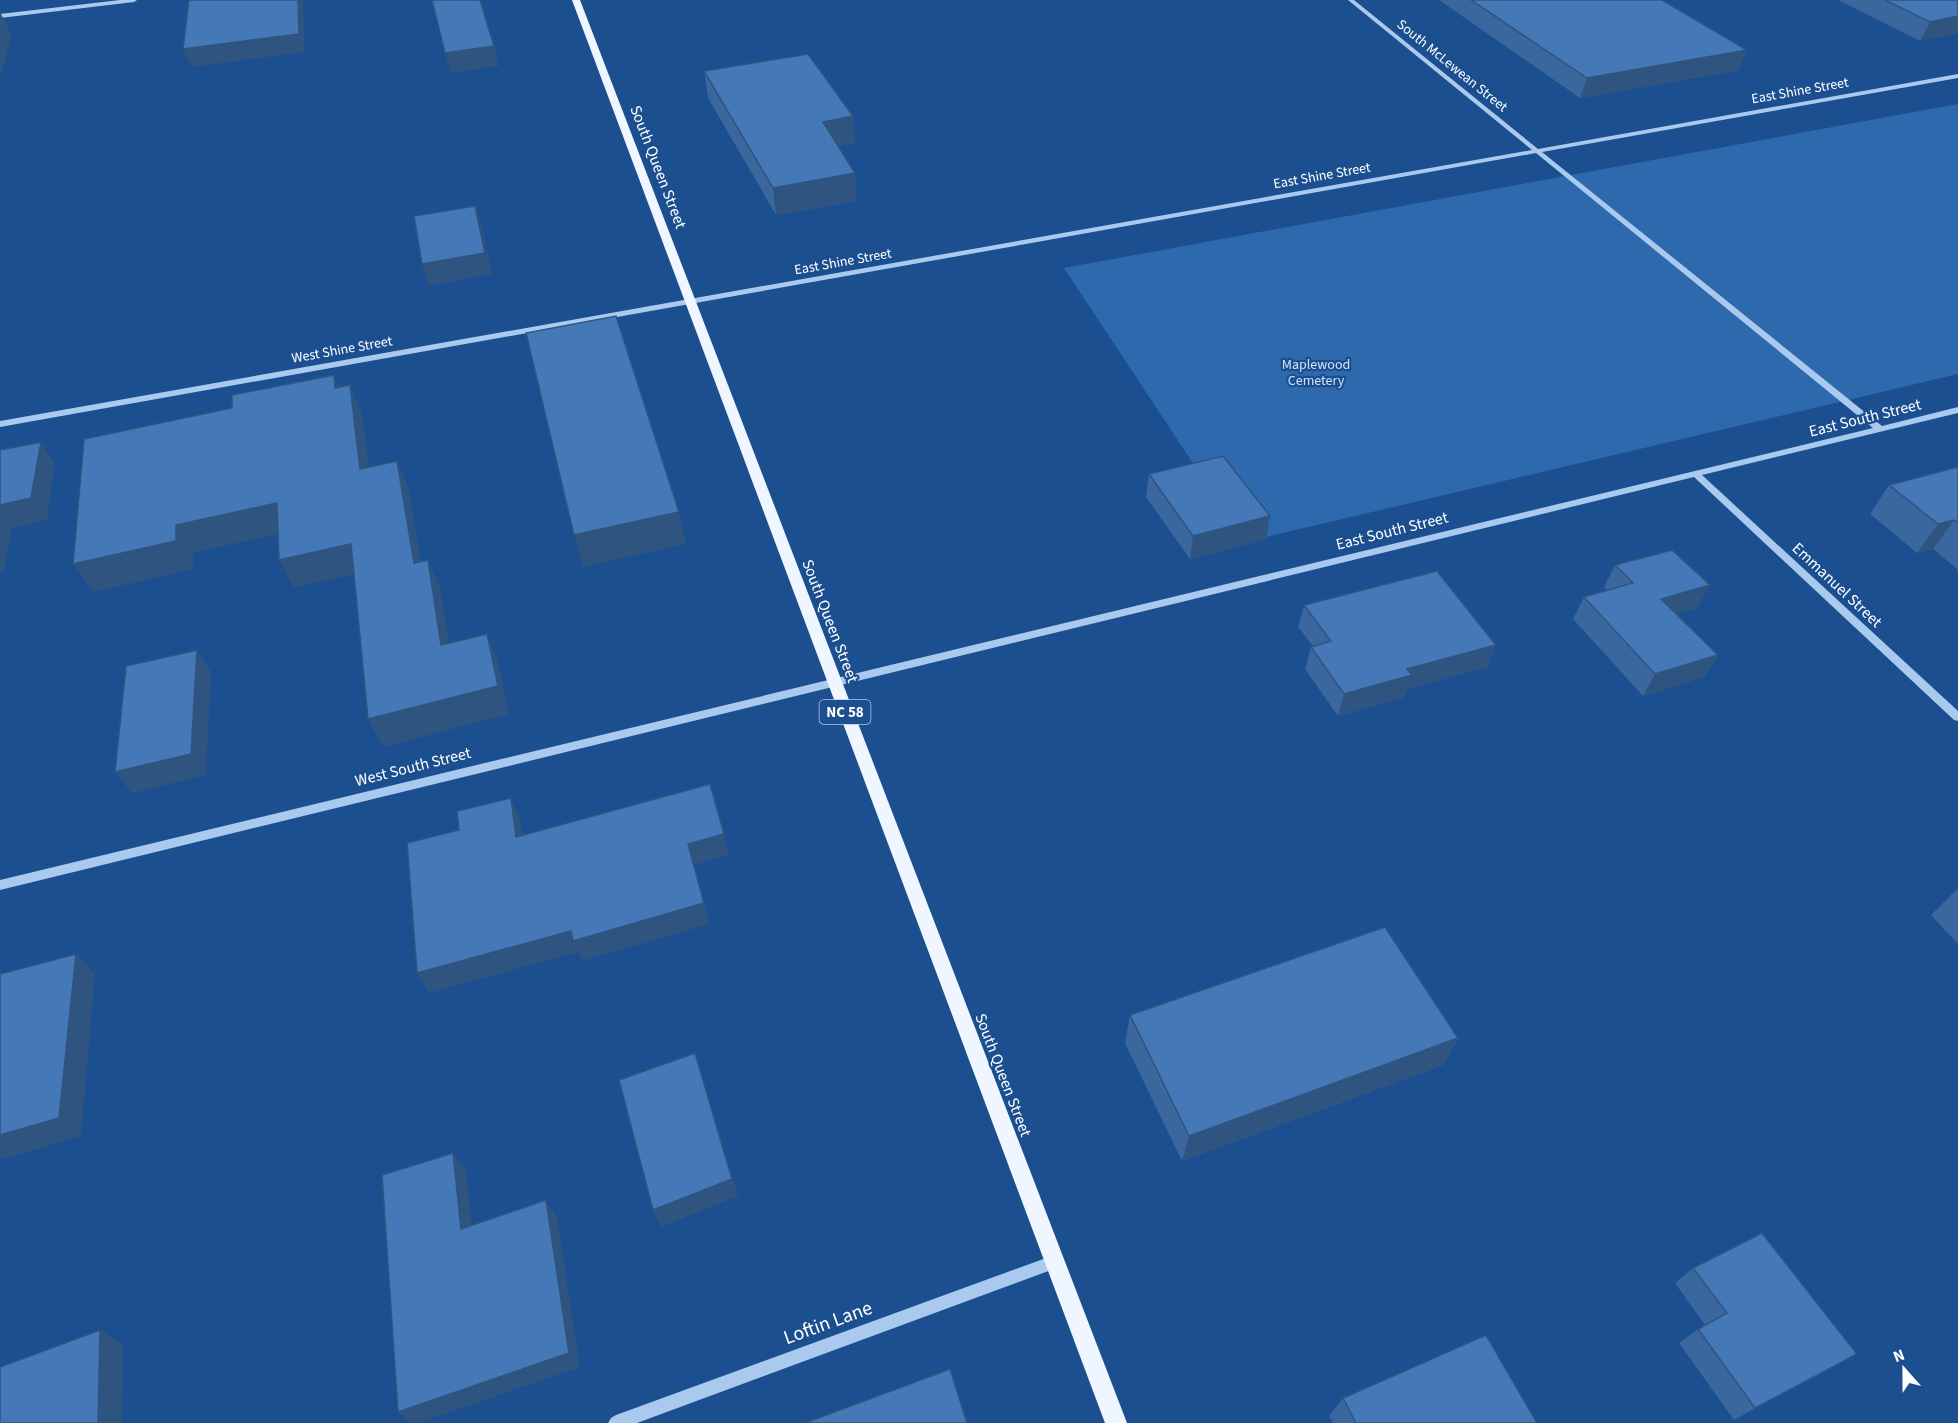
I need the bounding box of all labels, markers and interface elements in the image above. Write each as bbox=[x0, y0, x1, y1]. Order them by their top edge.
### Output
street label: South McLewean Street bbox=[1392, 15, 1512, 117]
street label: East Shine Street bbox=[1750, 73, 1851, 109]
street label: South Queen Street bbox=[624, 102, 692, 232]
street label: East Shine Street bbox=[1272, 158, 1373, 194]
street label: East Shine Street bbox=[793, 244, 894, 280]
street label: West Shine Street bbox=[290, 331, 394, 369]
park label: Maplewood Cemetery bbox=[1282, 355, 1350, 391]
street label: East South Street bbox=[1807, 393, 1924, 443]
street label: East South Street bbox=[1334, 506, 1451, 556]
street label: Emmanuel Street bbox=[1787, 537, 1887, 633]
street label: South Queen Street bbox=[796, 556, 864, 686]
road number: NC 58 bbox=[820, 700, 870, 724]
street label: West South Street bbox=[353, 742, 474, 792]
street label: South Queen Street bbox=[969, 1010, 1037, 1140]
street label: Loftin Lane bbox=[780, 1294, 876, 1352]
north arrow bbox=[1874, 1339, 1934, 1399]
text: N bbox=[1890, 1344, 1908, 1368]

